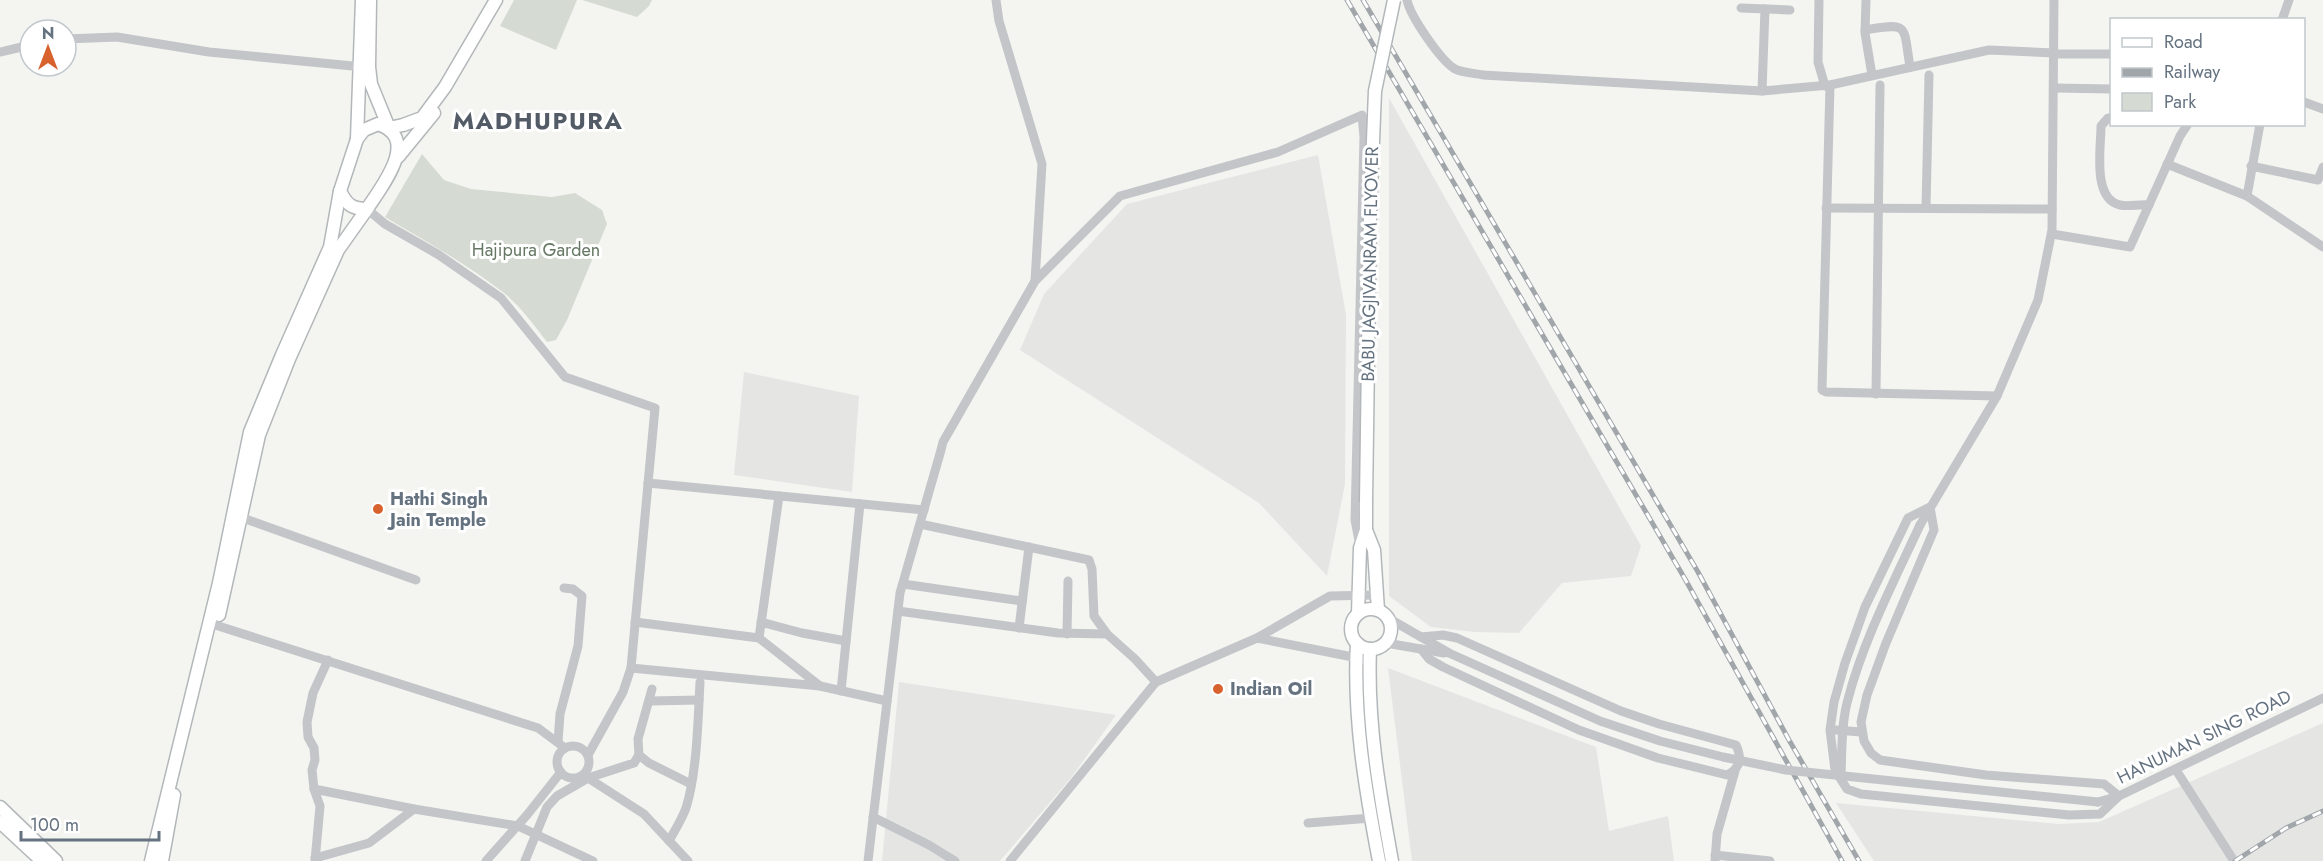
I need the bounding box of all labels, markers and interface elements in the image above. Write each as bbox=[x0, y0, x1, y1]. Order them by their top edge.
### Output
north arrow bbox=[18, 18, 78, 78]
legend bbox=[2110, 18, 2305, 126]
text: N bbox=[42, 22, 54, 45]
text: Road bbox=[2164, 29, 2203, 55]
text: Railway bbox=[2164, 59, 2220, 85]
text: Park bbox=[2164, 89, 2196, 115]
district label: MADHUPURA bbox=[453, 103, 623, 138]
street label: BABU JAGJIVANRAM FLYOVER bbox=[1355, 146, 1385, 382]
park label: Hajipura Garden bbox=[472, 237, 600, 263]
place label: Hathi Singh Jain Temple bbox=[387, 486, 488, 533]
marker: Hathi Singh Jain Temple bbox=[371, 502, 385, 516]
place label: Indian Oil bbox=[1230, 676, 1312, 702]
marker: Indian Oil bbox=[1211, 682, 1225, 696]
street label: HANUMAN SING ROAD bbox=[2112, 683, 2296, 791]
scale bar bbox=[21, 804, 159, 842]
text: 100 m bbox=[30, 812, 79, 838]

